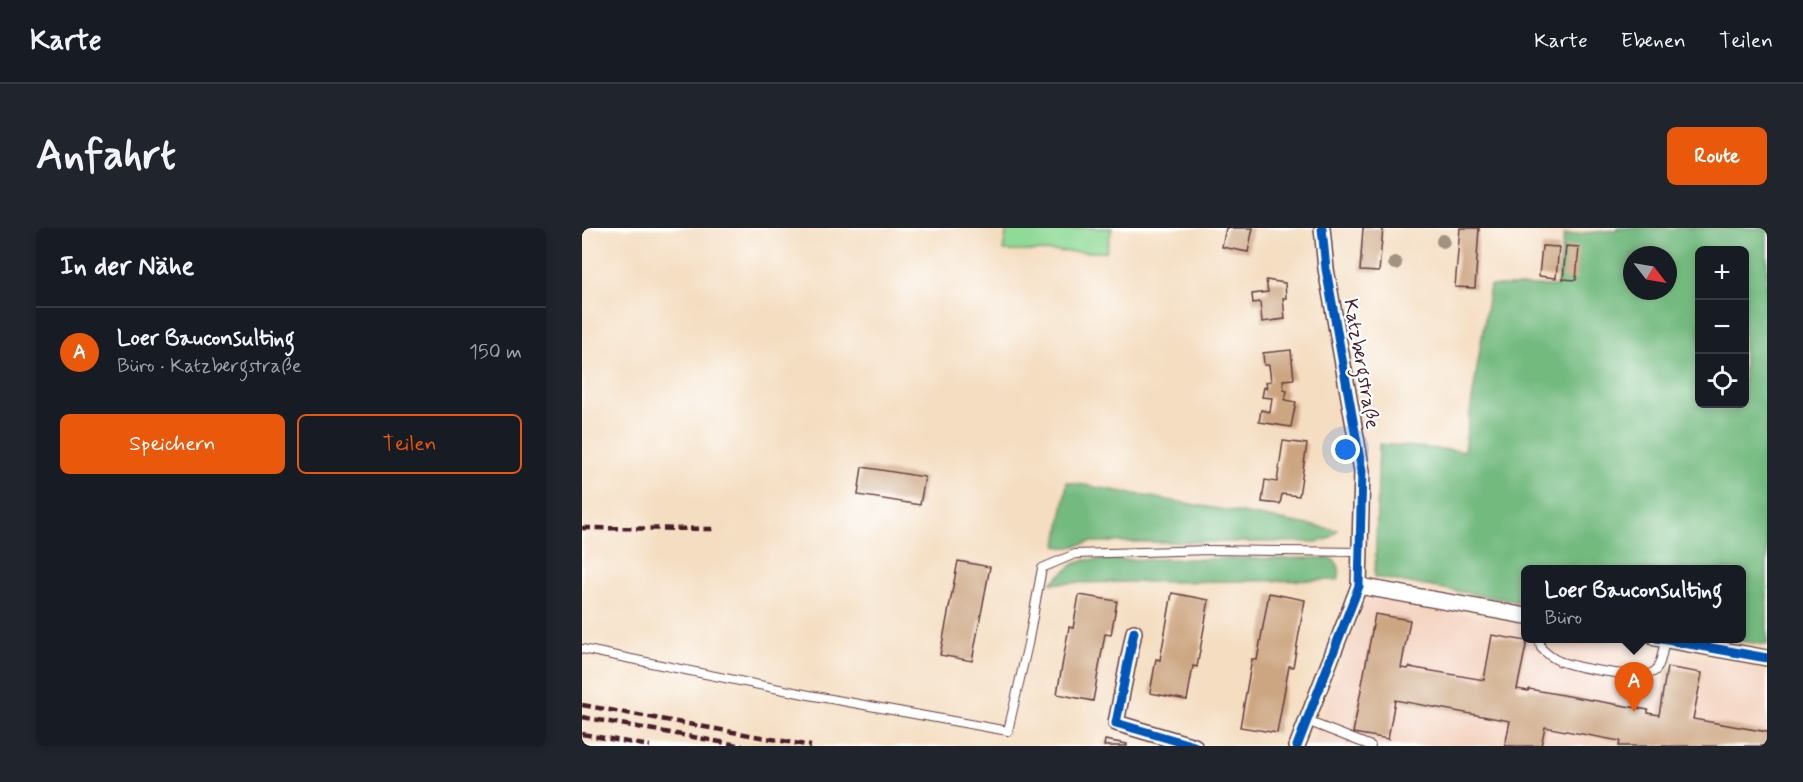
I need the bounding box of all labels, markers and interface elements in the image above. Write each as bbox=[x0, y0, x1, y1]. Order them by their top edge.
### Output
text: Karte bbox=[30, 23, 102, 60]
text: Karte bbox=[1534, 27, 1588, 55]
text: Ebenen bbox=[1621, 27, 1686, 55]
text: Teilen bbox=[1719, 27, 1773, 55]
button: Route bbox=[1667, 127, 1767, 185]
text: Anfahrt bbox=[36, 129, 176, 184]
north arrow bbox=[1623, 246, 1677, 300]
map controls bbox=[1695, 246, 1749, 408]
button: + bbox=[1695, 246, 1749, 300]
text: In der Nähe bbox=[60, 250, 194, 284]
street label: Katzbergstraße bbox=[1334, 297, 1386, 432]
button: − bbox=[1695, 300, 1749, 354]
text: Loer Bauconsulting bbox=[117, 325, 295, 353]
text: A bbox=[73, 339, 86, 366]
text: 150 m bbox=[469, 339, 522, 366]
text: Büro · Katzbergstraße bbox=[117, 353, 302, 380]
button: locate bbox=[1695, 354, 1749, 408]
button: Speichern bbox=[60, 414, 285, 474]
button: Teilen bbox=[297, 414, 522, 474]
your location bbox=[1331, 435, 1360, 464]
popup bbox=[1521, 565, 1746, 643]
text: Loer Bauconsulting bbox=[1545, 577, 1722, 605]
text: Büro bbox=[1545, 605, 1582, 632]
pin: A bbox=[1614, 662, 1654, 712]

